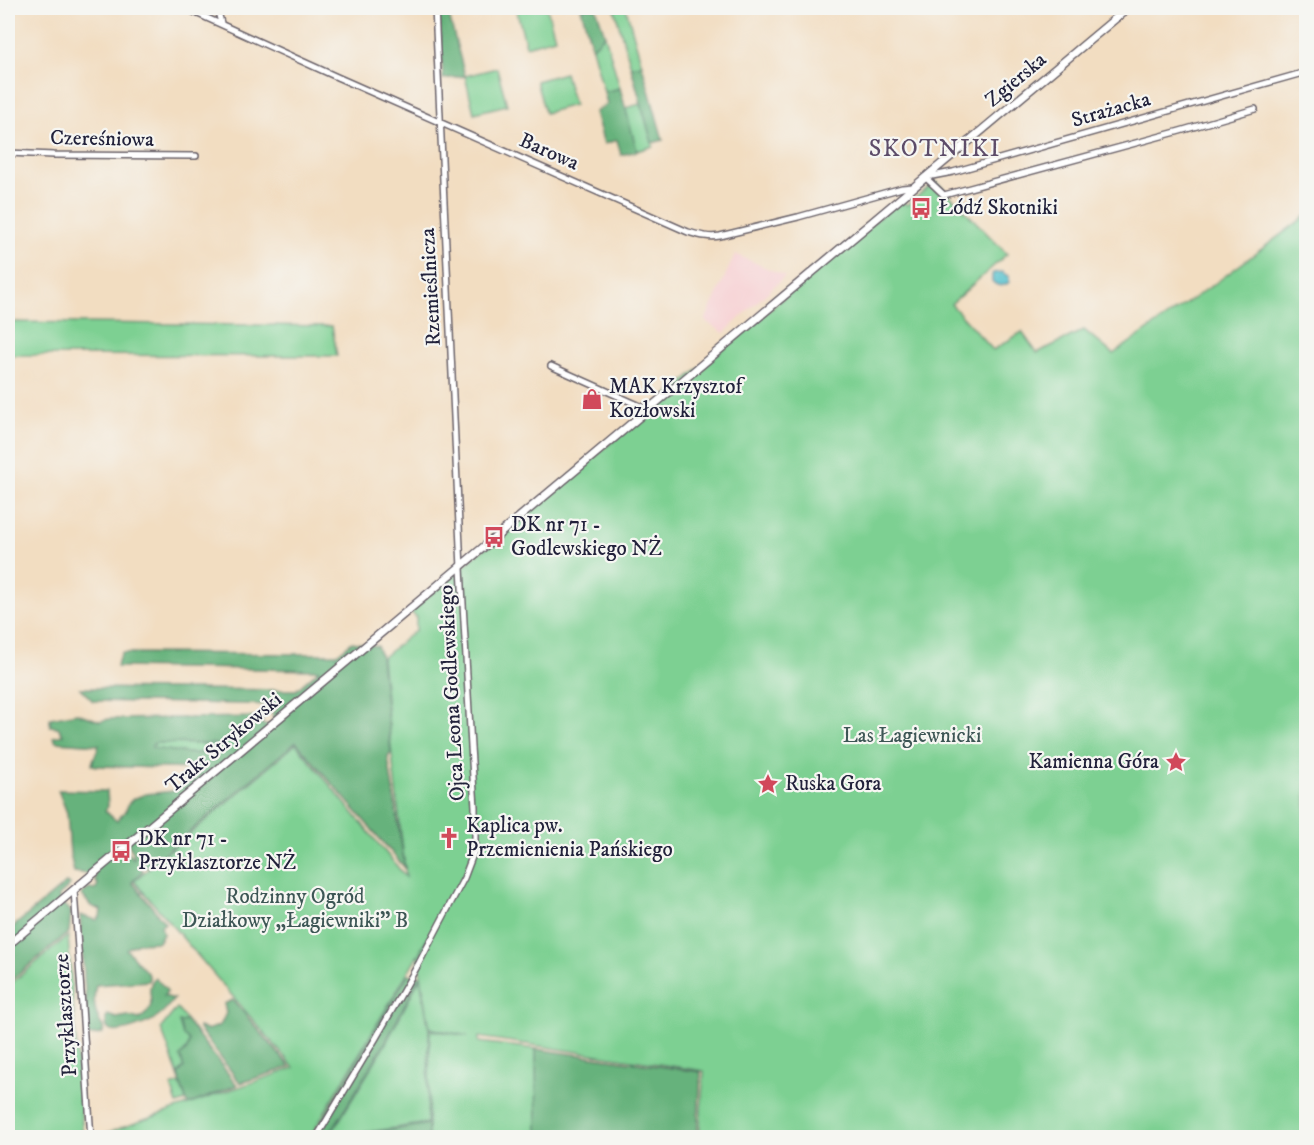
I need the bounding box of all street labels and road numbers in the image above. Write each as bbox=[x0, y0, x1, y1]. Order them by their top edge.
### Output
street label: Zgierska bbox=[980, 47, 1052, 113]
street label: Strażacka bbox=[1069, 86, 1154, 134]
street label: Czereśniowa bbox=[50, 125, 154, 153]
street label: Barowa bbox=[515, 127, 583, 177]
street label: Rzemieślnicza bbox=[415, 227, 447, 347]
street label: Ojca Leona Godlewskiego bbox=[433, 584, 471, 802]
street label: Trakt Strykowski bbox=[161, 687, 287, 799]
street label: Przyklasztorze bbox=[49, 952, 83, 1077]

